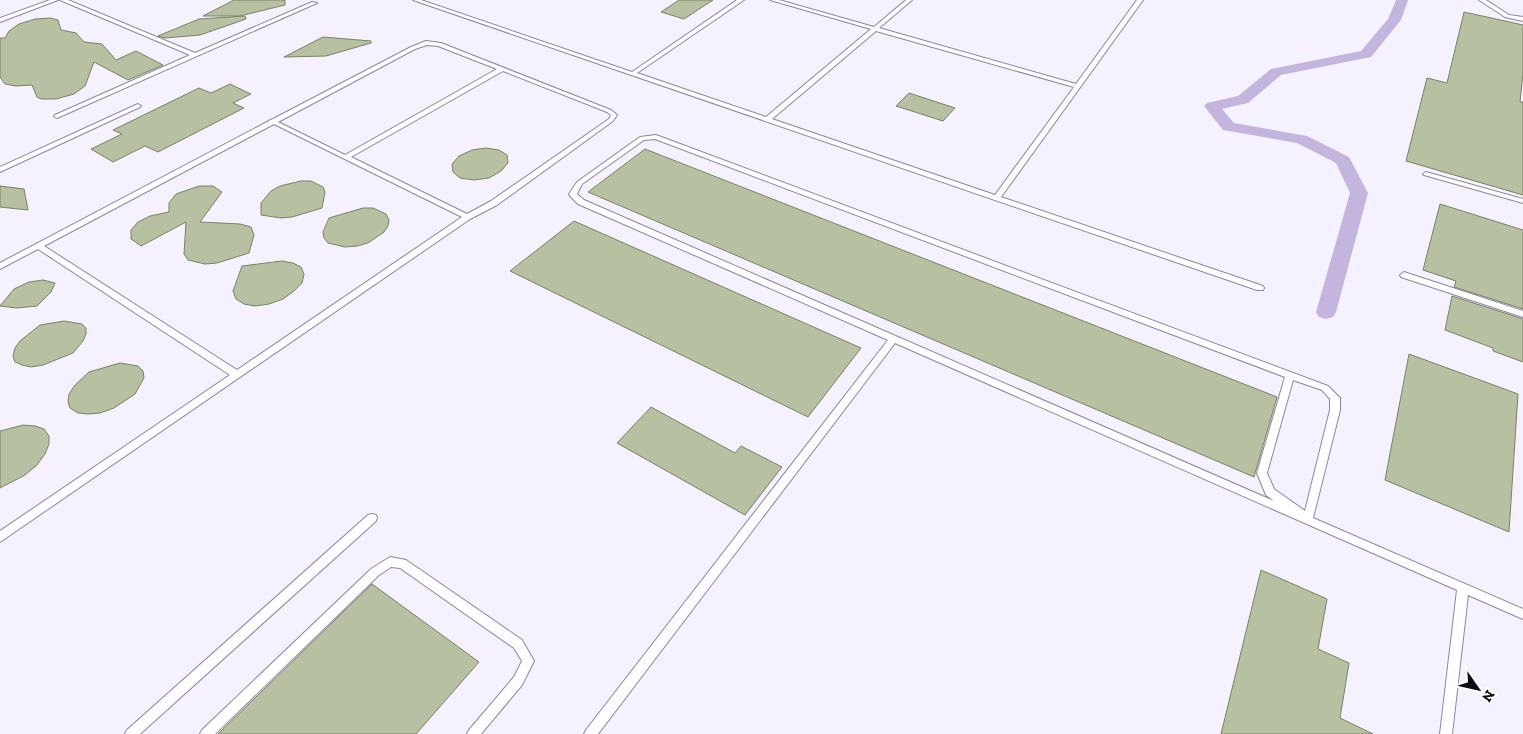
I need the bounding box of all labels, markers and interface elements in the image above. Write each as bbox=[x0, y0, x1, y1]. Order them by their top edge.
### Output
north arrow bbox=[1453, 664, 1503, 714]
text: N bbox=[1478, 687, 1498, 705]

